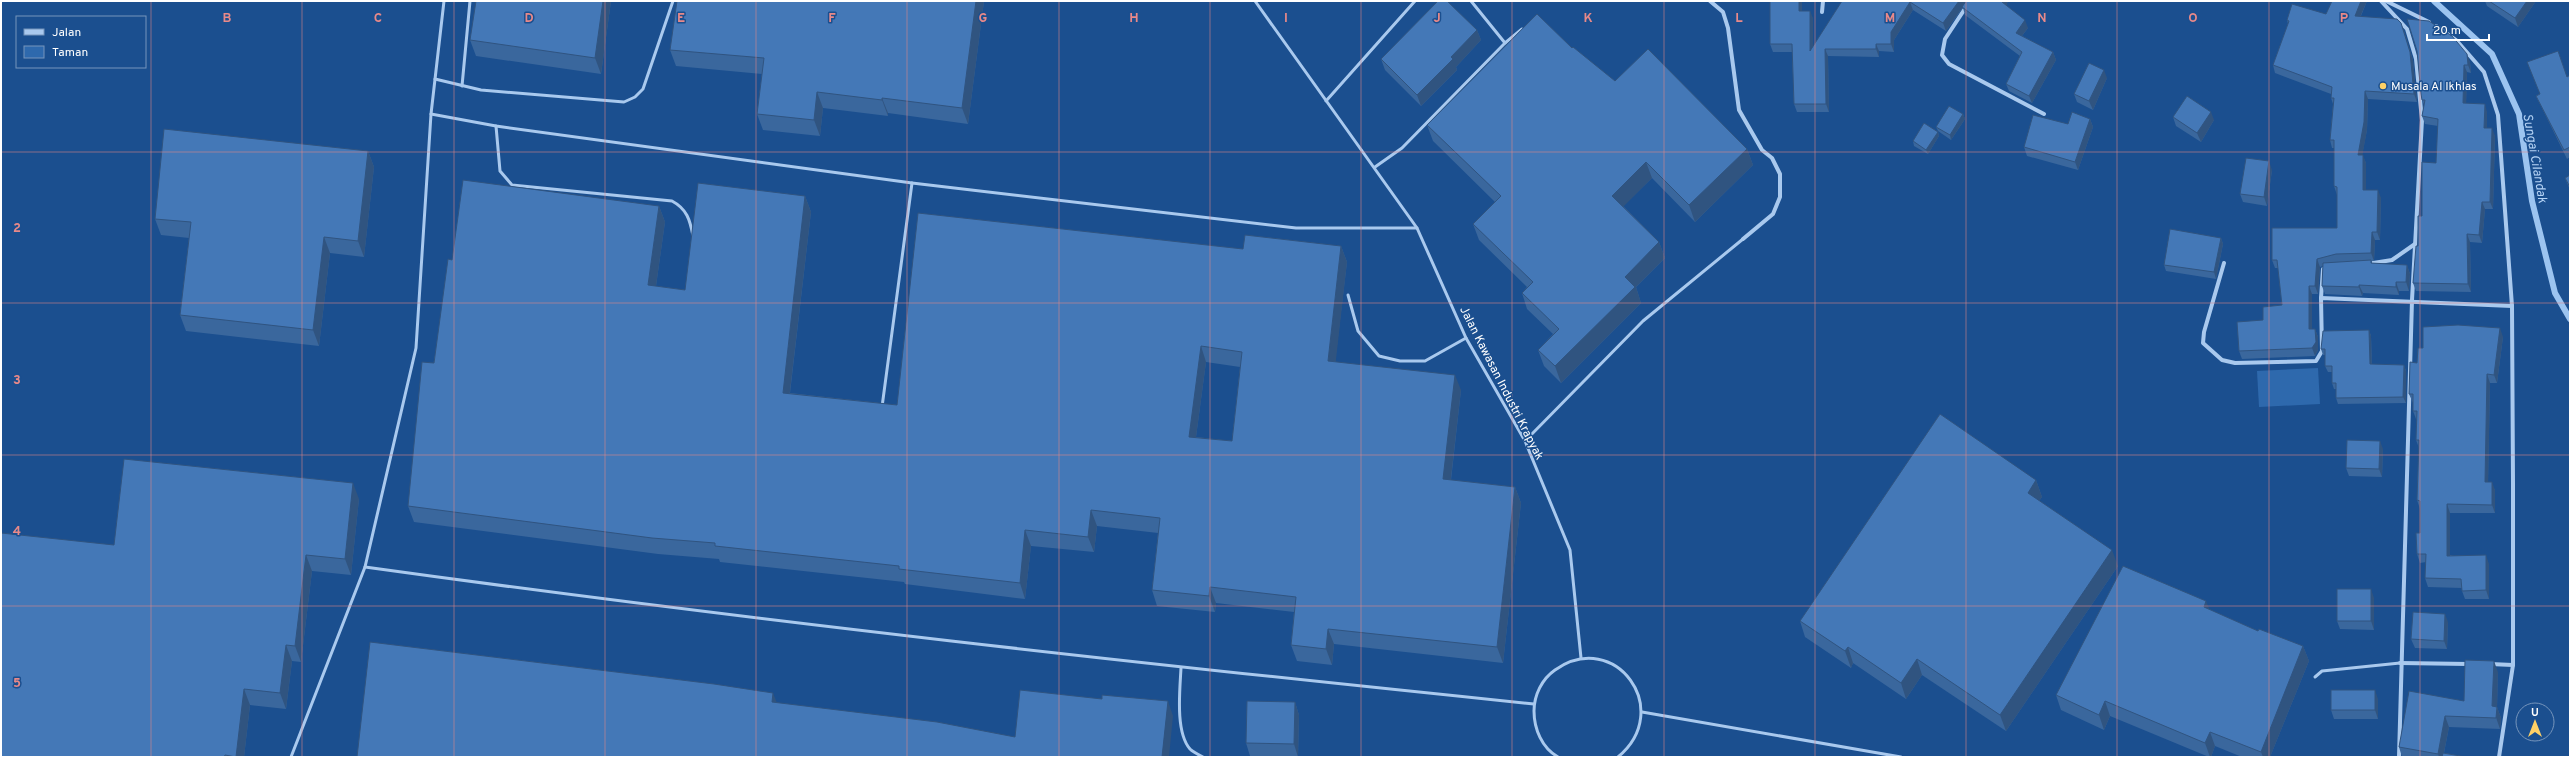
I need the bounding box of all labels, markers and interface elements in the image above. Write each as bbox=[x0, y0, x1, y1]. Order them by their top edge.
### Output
text: B bbox=[223, 11, 232, 27]
text: C bbox=[374, 11, 382, 27]
text: D bbox=[524, 11, 534, 27]
text: E bbox=[677, 11, 685, 27]
text: F bbox=[828, 11, 836, 27]
text: G bbox=[979, 11, 988, 27]
text: H bbox=[1129, 11, 1139, 27]
text: I bbox=[1284, 11, 1288, 27]
text: J bbox=[1433, 11, 1441, 27]
text: K bbox=[1583, 11, 1593, 27]
text: L bbox=[1735, 11, 1743, 27]
text: M bbox=[1885, 11, 1895, 27]
text: N bbox=[2037, 11, 2047, 27]
text: O bbox=[2188, 11, 2198, 27]
text: P bbox=[2340, 11, 2349, 27]
legend bbox=[16, 16, 146, 68]
scale bar bbox=[2427, 16, 2489, 42]
text: 20 m bbox=[2433, 23, 2461, 39]
text: Jalan bbox=[52, 25, 81, 41]
text: Taman bbox=[52, 45, 88, 61]
place label: Musala Al Ikhlas bbox=[2391, 79, 2477, 95]
marker: Musala Al Ikhlas bbox=[2378, 81, 2388, 91]
water label: Sungai Cilandak bbox=[2518, 112, 2550, 205]
text: 2 bbox=[13, 221, 21, 237]
street label: Jalan Kawasan Industri Krapyak bbox=[1455, 304, 1547, 463]
text: 3 bbox=[13, 373, 21, 389]
text: 4 bbox=[13, 524, 21, 540]
text: 5 bbox=[13, 676, 21, 692]
north arrow bbox=[2515, 702, 2555, 742]
text: U bbox=[2531, 706, 2539, 720]

